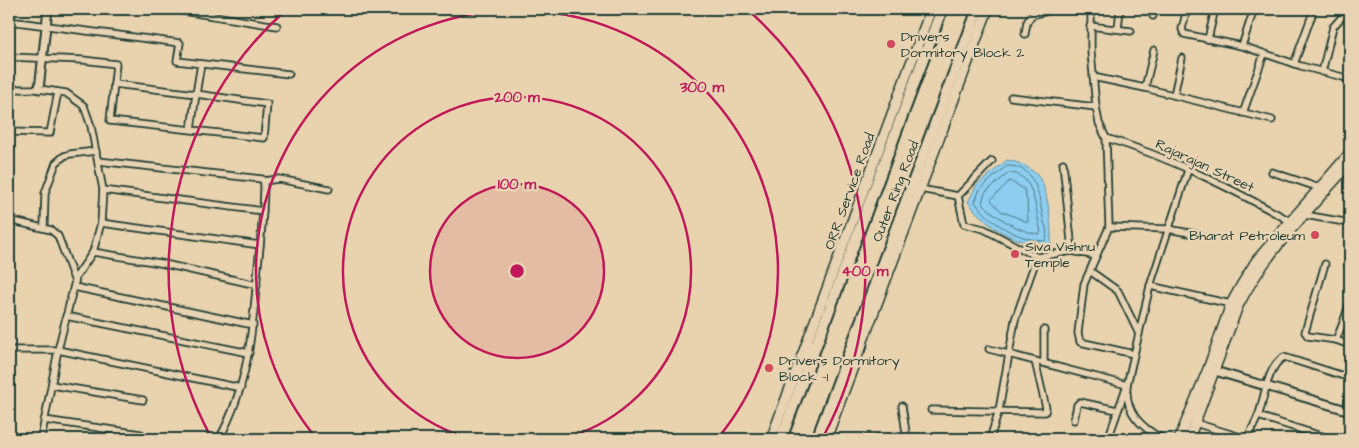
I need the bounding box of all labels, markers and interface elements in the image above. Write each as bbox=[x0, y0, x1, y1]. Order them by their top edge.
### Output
place label: Drivers Dormitory Block 2 bbox=[901, 27, 1024, 63]
marker: Drivers Dormitory Block 2 bbox=[885, 38, 897, 50]
text: 300 m bbox=[679, 77, 724, 98]
text: 200 m bbox=[493, 87, 540, 108]
street label: ORR Service Road bbox=[820, 130, 880, 252]
street label: Rajarajan Street bbox=[1152, 134, 1258, 198]
street label: Outer Ring Road bbox=[867, 138, 924, 245]
text: 100 m bbox=[498, 174, 537, 195]
place label: Bharat Petroleum bbox=[1189, 226, 1305, 246]
marker: Bharat Petroleum bbox=[1309, 229, 1321, 241]
place label: Siva Vishnu Temple bbox=[1025, 237, 1095, 273]
marker: Siva Vishnu Temple bbox=[1009, 248, 1021, 260]
text: 400 m bbox=[842, 261, 889, 282]
centre of rings bbox=[508, 262, 526, 280]
place label: Drivers Dormitory Block -1 bbox=[779, 351, 900, 387]
marker: Drivers Dormitory Block -1 bbox=[763, 362, 775, 374]

